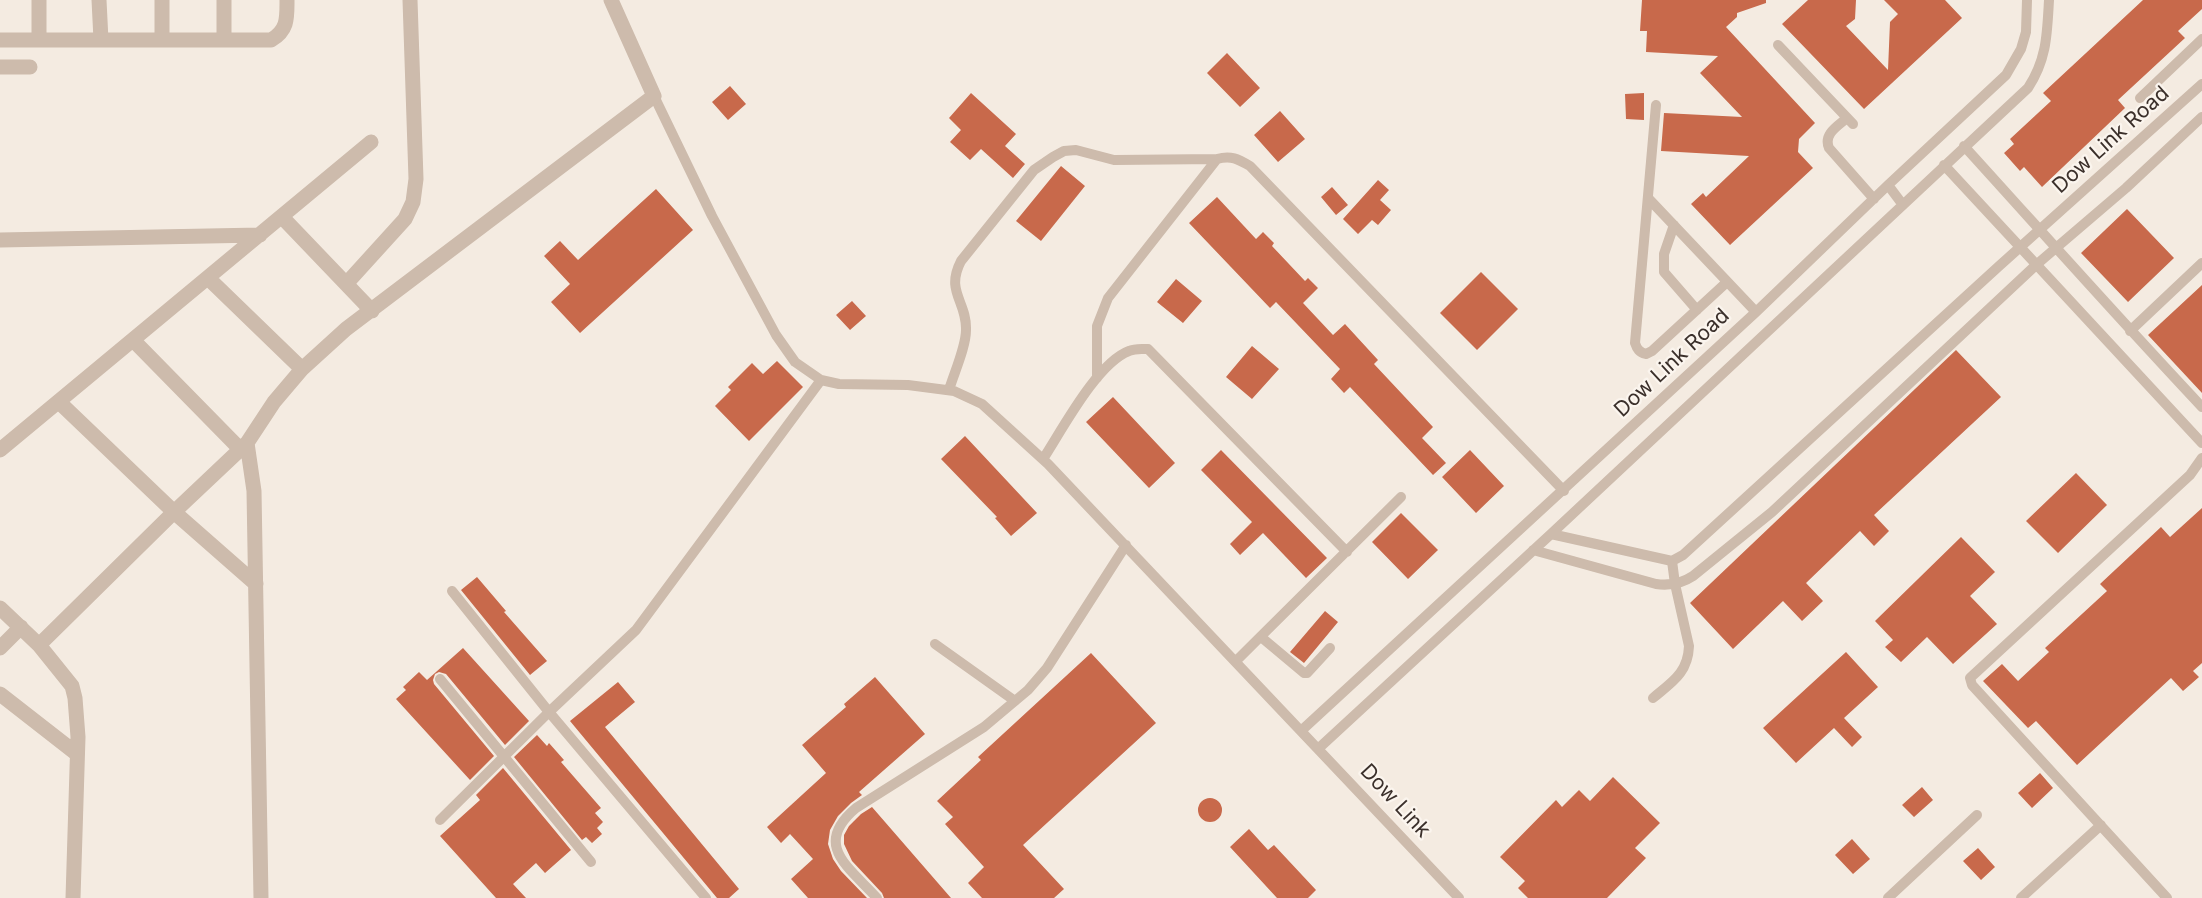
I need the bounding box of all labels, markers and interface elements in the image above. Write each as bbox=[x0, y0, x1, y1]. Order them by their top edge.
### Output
street label: Dow Link Road bbox=[2048, 81, 2174, 199]
street label: Dow Link Road bbox=[1609, 303, 1735, 423]
street label: Dow Link bbox=[1355, 759, 1435, 843]

